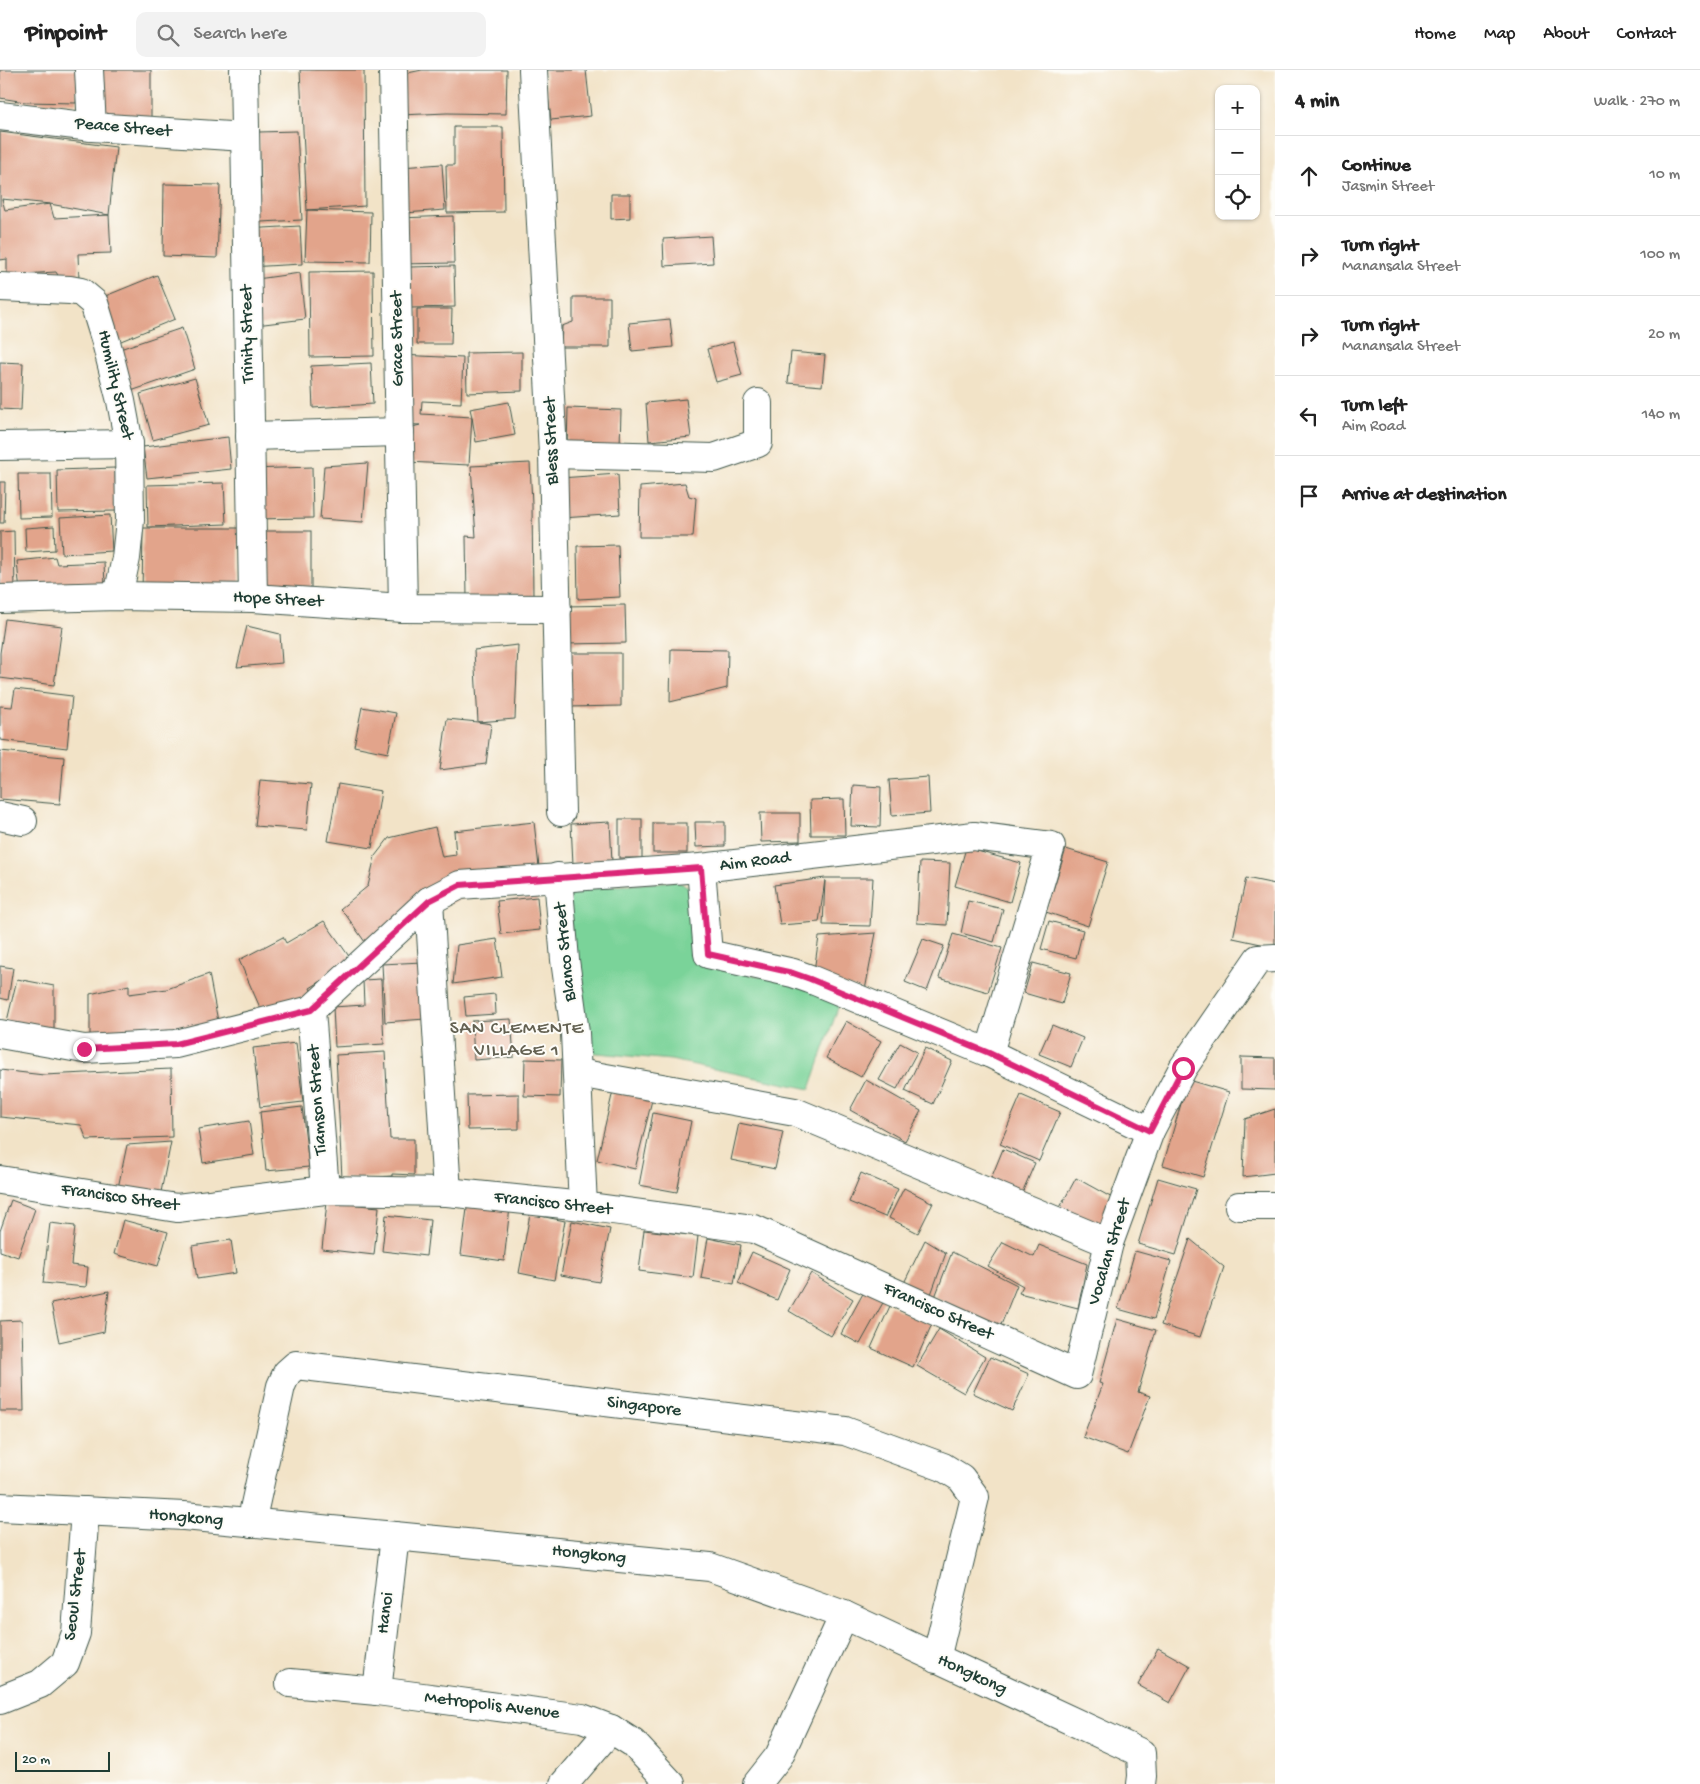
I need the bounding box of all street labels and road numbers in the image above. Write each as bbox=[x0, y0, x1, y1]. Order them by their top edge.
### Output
street label: Peace Street bbox=[73, 113, 174, 143]
street label: Trinity Street bbox=[237, 283, 259, 384]
street label: Grace Street bbox=[387, 289, 409, 387]
street label: Humility Street bbox=[92, 328, 138, 443]
street label: Bless Street bbox=[540, 395, 564, 486]
street label: Hope Street bbox=[232, 587, 325, 613]
street label: Aim Road bbox=[719, 847, 793, 877]
street label: Blanco Street bbox=[550, 900, 582, 1004]
street label: Tiamson Street bbox=[304, 1043, 332, 1157]
street label: Francisco Street bbox=[59, 1179, 182, 1217]
street label: Francisco Street bbox=[492, 1187, 615, 1221]
street label: Vocalan Street bbox=[1084, 1195, 1137, 1309]
street label: Francisco Street bbox=[879, 1278, 998, 1346]
street label: Singapore bbox=[606, 1392, 683, 1422]
street label: Hongkong bbox=[148, 1504, 224, 1532]
street label: Hongkong bbox=[551, 1541, 627, 1569]
street label: Seoul Street bbox=[60, 1547, 92, 1642]
street label: Hanoi bbox=[373, 1591, 399, 1635]
street label: Hongkong bbox=[934, 1650, 1010, 1700]
street label: Metropolis Avenue bbox=[423, 1687, 561, 1725]

